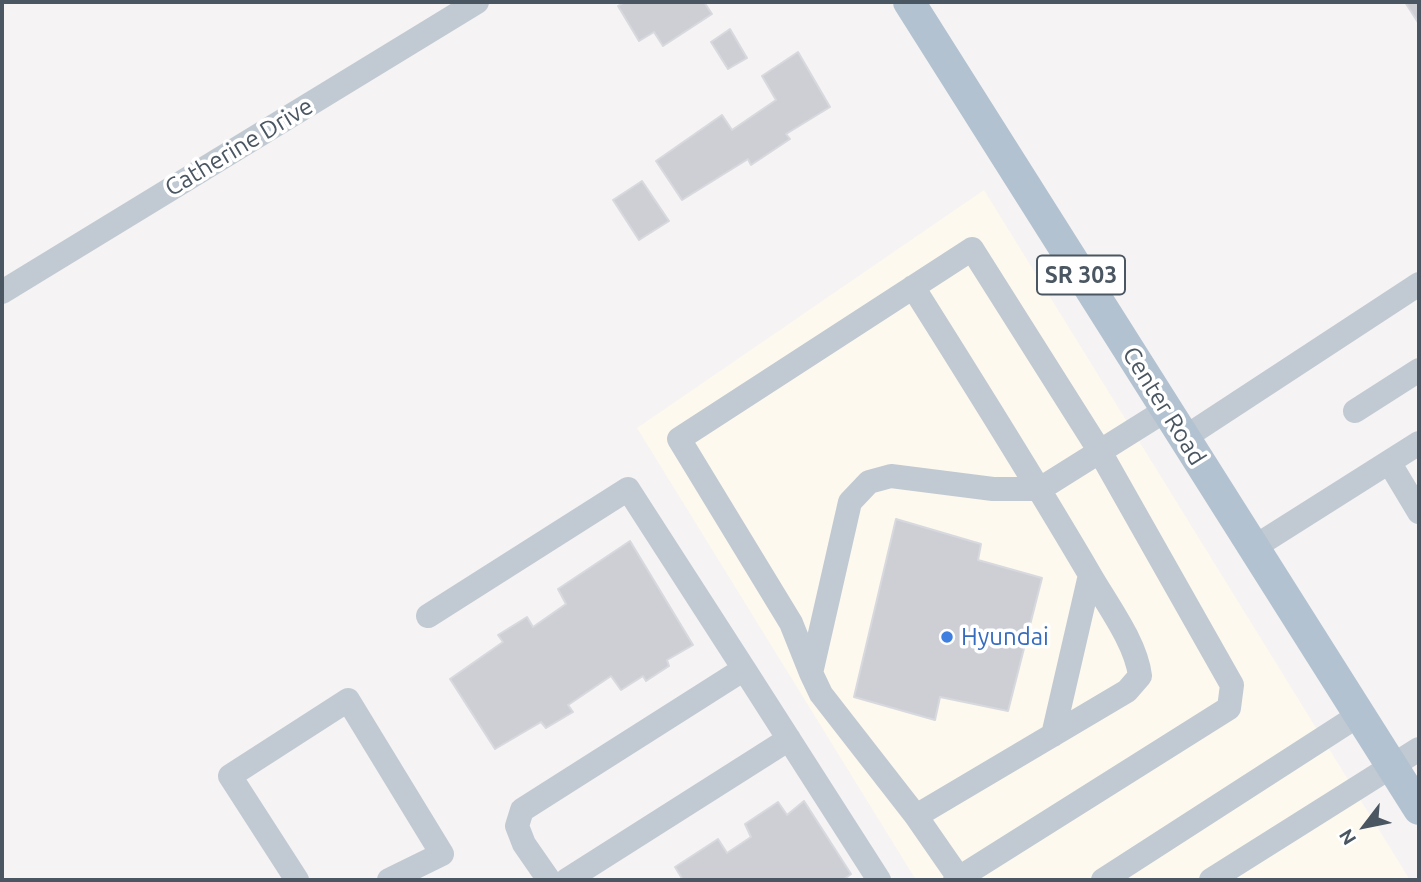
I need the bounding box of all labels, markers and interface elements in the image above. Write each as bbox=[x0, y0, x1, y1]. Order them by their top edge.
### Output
street label: Catherine Drive bbox=[160, 92, 318, 202]
road number: SR 303 bbox=[1037, 256, 1125, 294]
street label: Center Road bbox=[1116, 341, 1212, 471]
place label: Hyundai bbox=[961, 623, 1049, 651]
marker: Hyundai bbox=[939, 629, 955, 645]
north arrow bbox=[1330, 791, 1400, 861]
text: N bbox=[1334, 825, 1360, 849]

